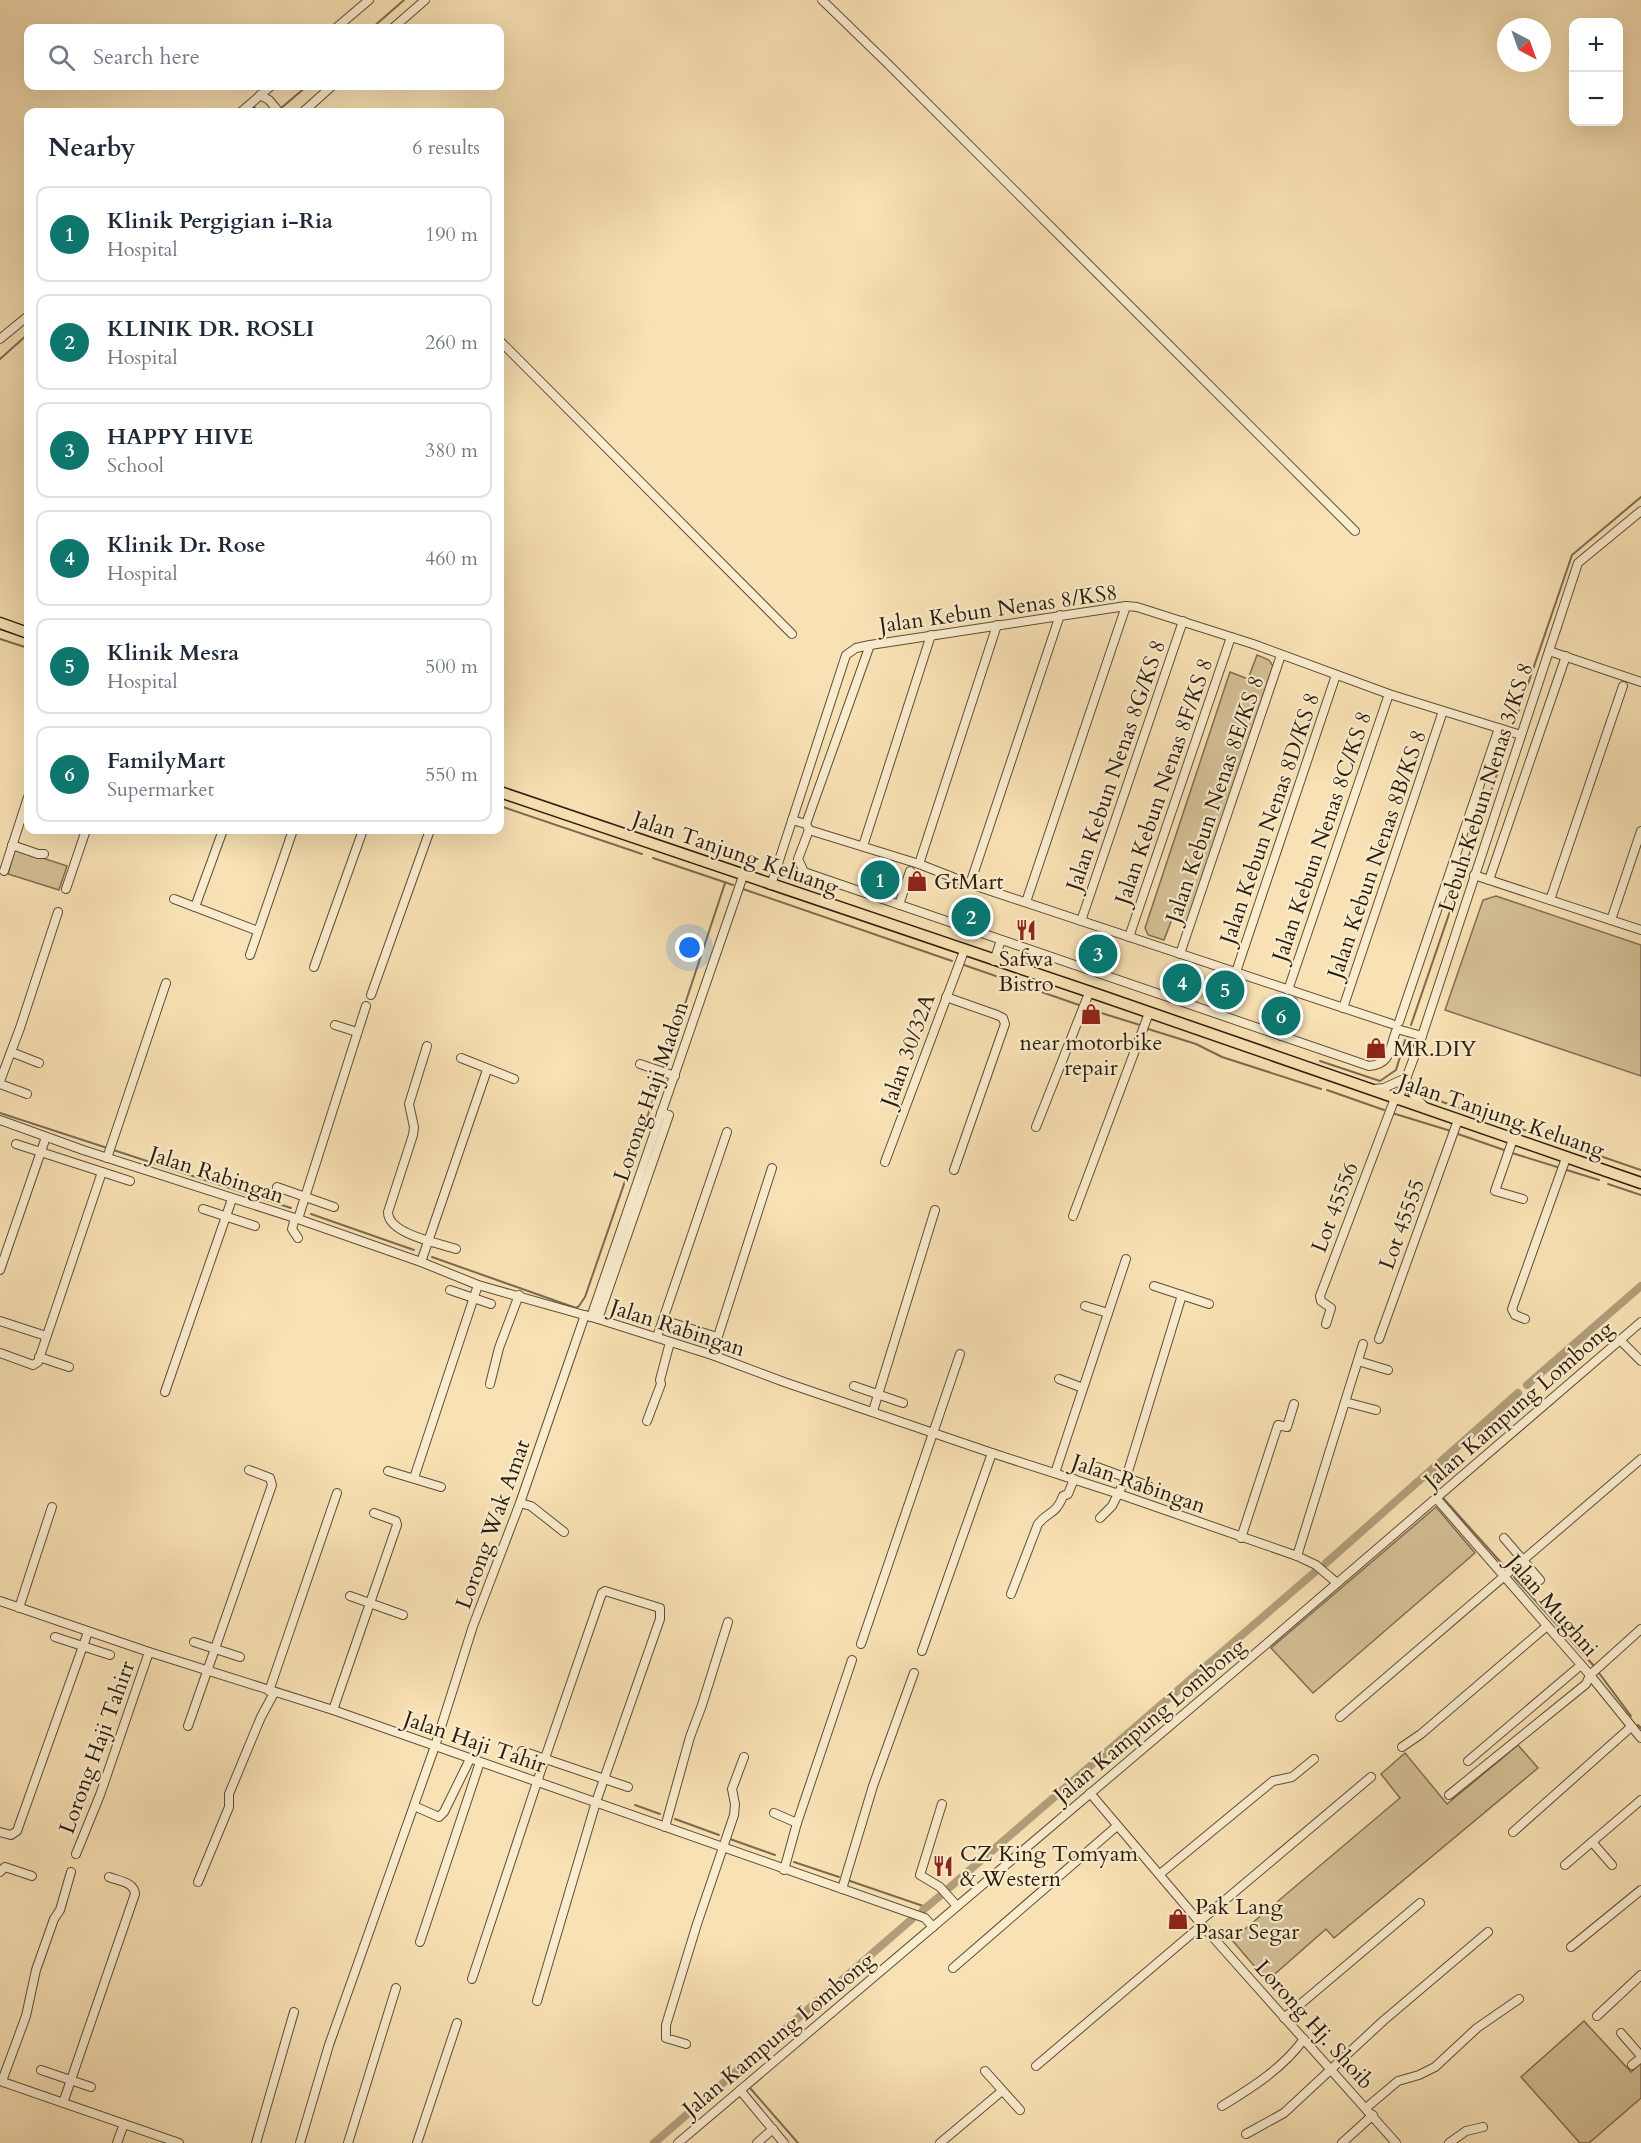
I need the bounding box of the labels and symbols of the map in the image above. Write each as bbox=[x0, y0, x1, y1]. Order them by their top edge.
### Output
north arrow bbox=[1497, 18, 1551, 72]
street label: Jalan Kebun Nenas 8/KS8 bbox=[874, 577, 1119, 641]
street label: Jalan Kebun Nenas 8G/KS 8 bbox=[1058, 636, 1173, 898]
street label: Jalan Kebun Nenas 8F/KS 8 bbox=[1107, 654, 1220, 911]
street label: Lebuh Kebun Nenas 3/KS 8 bbox=[1431, 659, 1541, 916]
street label: Jalan Kebun Nenas 8E/KS 8 bbox=[1158, 672, 1271, 930]
street label: Jalan Kebun Nenas 8D/KS 8 bbox=[1212, 689, 1327, 951]
street label: Jalan Kebun Nenas 8C/KS 8 bbox=[1264, 707, 1379, 968]
street label: Jalan Kebun Nenas 8B/KS 8 bbox=[1319, 726, 1434, 985]
street label: Jalan Tanjung Keluang bbox=[626, 803, 843, 903]
pin: 1 bbox=[860, 858, 900, 902]
place label: GtMart bbox=[934, 867, 1004, 897]
shop icon: GtMart bbox=[905, 869, 929, 893]
pin: 2 bbox=[952, 894, 990, 940]
restaurant icon: Safwa Bistro bbox=[1014, 918, 1038, 942]
pin: 3 bbox=[1078, 932, 1118, 976]
your location bbox=[675, 933, 704, 962]
place label: Safwa Bistro bbox=[998, 944, 1054, 999]
pin: 4 bbox=[1162, 960, 1202, 1006]
pin: 5 bbox=[1206, 968, 1244, 1012]
street label: Jalan 30/32A bbox=[873, 989, 942, 1114]
pin: 6 bbox=[1262, 994, 1300, 1038]
street label: Lorong Haji Madon bbox=[606, 997, 696, 1185]
shop icon: near motorbike repair bbox=[1079, 1002, 1103, 1026]
place label: near motorbike repair bbox=[1019, 1028, 1163, 1083]
place label: MR.DIY bbox=[1393, 1034, 1477, 1064]
shop icon: MR.DIY bbox=[1364, 1036, 1388, 1060]
street label: Jalan Tanjung Keluang bbox=[1392, 1066, 1609, 1166]
street label: Jalan Rabingan bbox=[143, 1138, 288, 1211]
street label: Lot 45556 bbox=[1304, 1158, 1366, 1257]
street label: Lot 45555 bbox=[1372, 1175, 1432, 1274]
street label: Jalan Rabingan bbox=[604, 1291, 749, 1364]
street label: Jalan Kampung Lombong bbox=[1415, 1314, 1620, 1497]
street label: Lorong Wak Amat bbox=[448, 1436, 538, 1613]
street label: Jalan Rabingan bbox=[1065, 1446, 1210, 1521]
street label: Jalan Mughni bbox=[1498, 1546, 1605, 1663]
street label: Jalan Kampung Lombong bbox=[1045, 1631, 1252, 1812]
street label: Lorong Haji Tahirr bbox=[52, 1656, 142, 1838]
street label: Jalan Haji Tahir bbox=[397, 1703, 551, 1781]
place label: CZ King Tomyam & Western bbox=[960, 1839, 1138, 1894]
restaurant icon: CZ King Tomyam & Western bbox=[931, 1854, 955, 1878]
place label: Pak Lang Pasar Segar bbox=[1195, 1892, 1300, 1947]
shop icon: Pak Lang Pasar Segar bbox=[1166, 1907, 1190, 1931]
street label: Jalan Kampung Lombong bbox=[674, 1945, 881, 2126]
street label: Lorong Hj. Shoib bbox=[1248, 1953, 1381, 2096]

